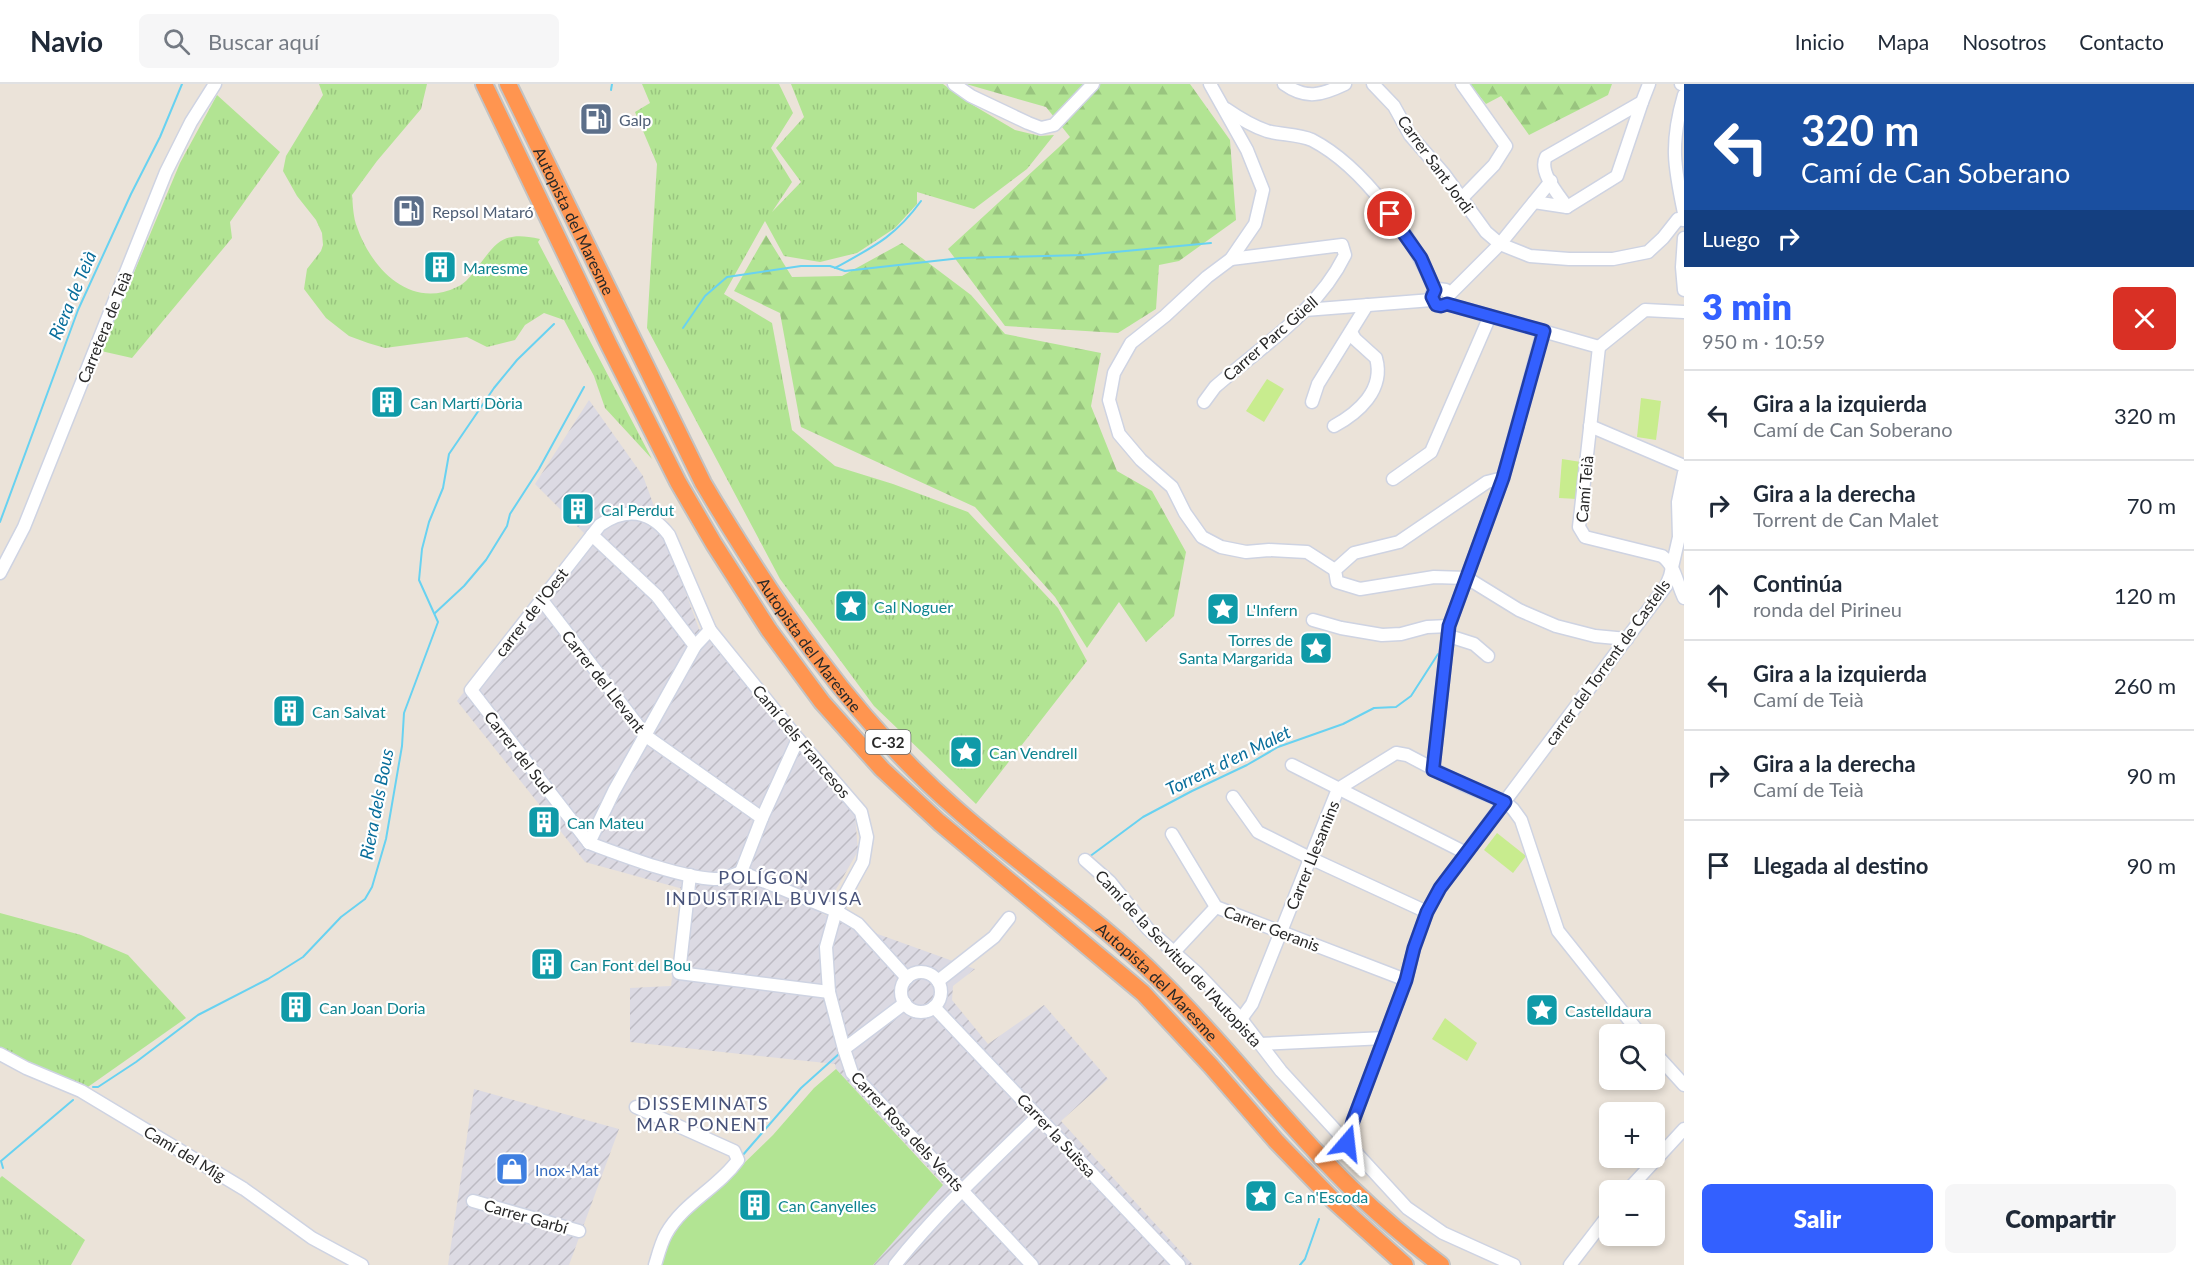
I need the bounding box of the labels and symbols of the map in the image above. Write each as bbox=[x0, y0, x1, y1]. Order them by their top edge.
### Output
fuel station icon: Galp bbox=[578, 101, 614, 137]
place label: Galp bbox=[619, 110, 651, 129]
street label: Carrer Sant Jordi bbox=[1394, 111, 1478, 217]
street label: Autopista del Maresme bbox=[531, 143, 619, 298]
pin bbox=[1364, 188, 1415, 239]
fuel station icon: Repsol Mataró bbox=[391, 193, 427, 229]
place label: Repsol Mataró bbox=[432, 202, 534, 221]
water label: Riera de Teià bbox=[44, 248, 100, 342]
building icon: Maresme bbox=[422, 249, 458, 285]
place label: Maresme bbox=[463, 258, 528, 277]
street label: Carretera de Teià bbox=[73, 268, 135, 386]
street label: Carrer Parc Güell bbox=[1219, 292, 1321, 384]
building icon: Can Martí Dòria bbox=[369, 384, 405, 420]
place label: Can Martí Dòria bbox=[410, 393, 523, 412]
street label: Camí Teià bbox=[1572, 455, 1596, 523]
building icon: Cal Perdut bbox=[560, 491, 596, 527]
place label: Cal Perdut bbox=[601, 500, 675, 519]
street label: carrer de l'Oest bbox=[490, 564, 572, 660]
street label: Autopista del Maresme bbox=[755, 574, 866, 715]
street label: carrer del Torrent de Castells bbox=[1540, 575, 1674, 749]
place icon: Cal Noguer bbox=[833, 588, 869, 624]
place icon: L'Infern bbox=[1205, 591, 1241, 627]
place label: Cal Noguer bbox=[874, 597, 953, 616]
place label: L'Infern bbox=[1246, 600, 1298, 619]
street label: Carrer del Llevant bbox=[558, 626, 650, 736]
place label: Torres de Santa Margarida bbox=[1179, 630, 1293, 667]
place icon: Torres de Santa Margarida bbox=[1298, 630, 1334, 666]
street label: Camí dels Francesos bbox=[749, 681, 855, 801]
building icon: Can Salvat bbox=[271, 693, 307, 729]
place label: Can Salvat bbox=[312, 702, 386, 721]
street label: Carrer del Sud bbox=[481, 707, 557, 797]
water label: Torrent d'en Malet bbox=[1162, 720, 1295, 800]
road number: C-32 bbox=[866, 730, 910, 754]
place icon: Can Vendrell bbox=[948, 734, 984, 770]
place label: Can Vendrell bbox=[989, 743, 1078, 762]
water label: Riera dels Bous bbox=[354, 747, 398, 861]
street label: Carrer Llesamins bbox=[1281, 798, 1343, 912]
building icon: Can Mateu bbox=[526, 804, 562, 840]
place label: Can Mateu bbox=[567, 813, 644, 832]
district label: POLÍGON INDUSTRIAL BUVISA bbox=[665, 866, 863, 909]
street label: Camí de la Servitud de l'Autopista bbox=[1092, 866, 1266, 1050]
street label: Carrer Geranis bbox=[1221, 901, 1323, 955]
street label: Autopista del Maresme bbox=[1093, 918, 1222, 1045]
building icon: Can Font del Bou bbox=[529, 946, 565, 982]
place label: Can Font del Bou bbox=[570, 955, 691, 974]
building icon: Can Joan Doria bbox=[278, 989, 314, 1025]
place icon: Castelldaura bbox=[1524, 992, 1560, 1028]
place label: Can Joan Doria bbox=[319, 998, 425, 1017]
place label: Castelldaura bbox=[1565, 1001, 1652, 1020]
street label: Carrer Rosa dels Vents bbox=[848, 1067, 968, 1195]
street label: Carrer la Suïssa bbox=[1014, 1089, 1100, 1181]
district label: DISSEMINATS MAR PONENT bbox=[636, 1092, 770, 1135]
position arrow bbox=[1315, 1111, 1379, 1175]
street label: Camí del Mig bbox=[141, 1121, 229, 1185]
shop icon: Inox-Mat bbox=[494, 1151, 530, 1187]
place label: Inox-Mat bbox=[535, 1160, 599, 1179]
place icon: Ca n'Escoda bbox=[1243, 1178, 1279, 1214]
building icon: Can Canyelles bbox=[737, 1187, 773, 1223]
place label: Ca n'Escoda bbox=[1284, 1187, 1368, 1206]
street label: Carrer Garbí bbox=[482, 1195, 571, 1237]
place label: Can Canyelles bbox=[778, 1196, 877, 1215]

